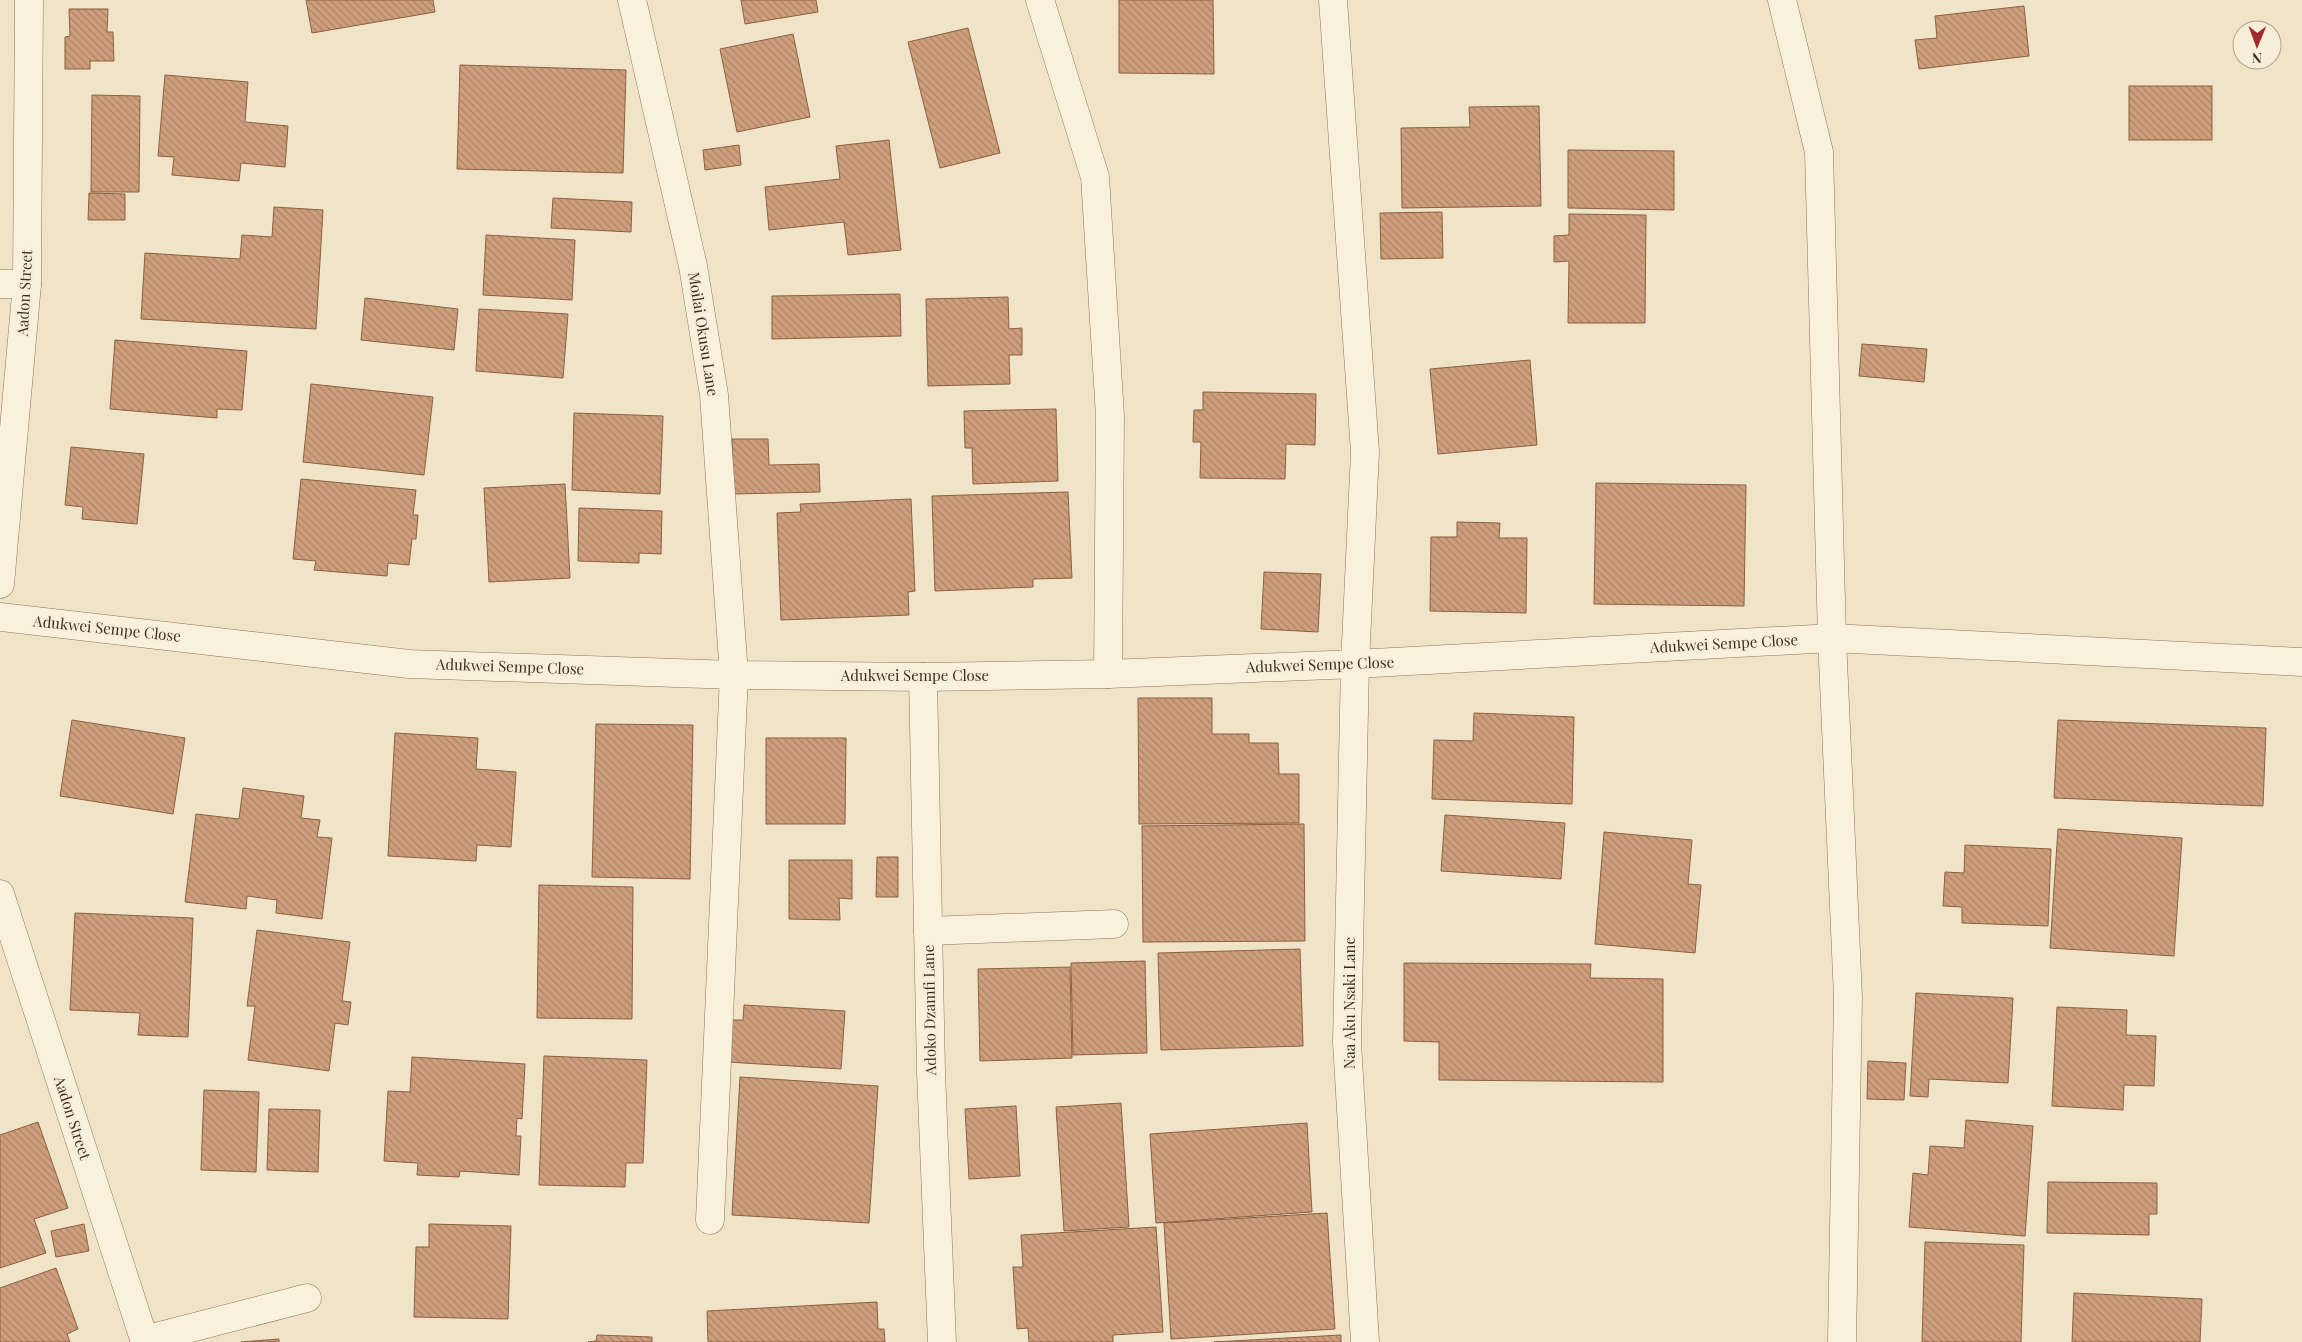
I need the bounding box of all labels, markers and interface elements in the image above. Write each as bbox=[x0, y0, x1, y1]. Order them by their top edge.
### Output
north arrow bbox=[2232, 20, 2282, 70]
text: N bbox=[2252, 49, 2262, 68]
street label: Aadon Street bbox=[12, 248, 36, 338]
street label: Moilai Okusu Lane bbox=[684, 270, 724, 397]
street label: Adukwei Sempe Close bbox=[31, 610, 182, 646]
street label: Adukwei Sempe Close bbox=[1648, 629, 1799, 657]
street label: Adukwei Sempe Close bbox=[1245, 651, 1394, 677]
street label: Adukwei Sempe Close bbox=[435, 653, 584, 679]
street label: Adukwei Sempe Close bbox=[840, 665, 989, 685]
street label: Naa Aku Nsaki Lane bbox=[1339, 937, 1359, 1069]
street label: Adoko Dzamfi Lane bbox=[918, 945, 940, 1077]
street label: Aadon Street bbox=[50, 1072, 96, 1163]

